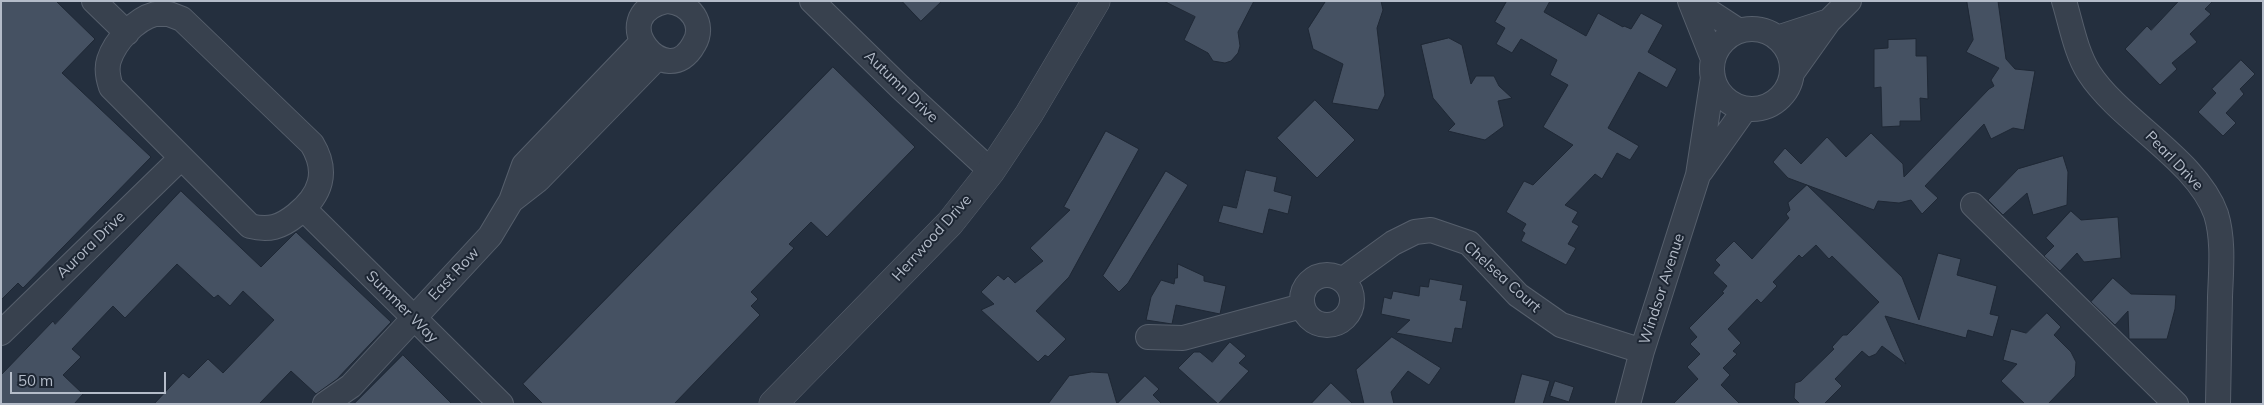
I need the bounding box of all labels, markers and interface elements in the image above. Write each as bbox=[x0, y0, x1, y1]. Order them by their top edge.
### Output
street label: Autumn Drive bbox=[860, 47, 942, 127]
street label: Pearl Drive bbox=[2141, 128, 2207, 194]
street label: Herrwood Drive bbox=[888, 191, 976, 285]
street label: Aurora Drive bbox=[53, 208, 129, 282]
street label: Windsor Avenue bbox=[1636, 231, 1688, 347]
street label: Chelsea Court bbox=[1460, 238, 1544, 316]
street label: East Row bbox=[425, 244, 483, 304]
street label: Summer Way bbox=[362, 267, 442, 347]
scale bar bbox=[12, 362, 169, 394]
text: 50 m bbox=[18, 371, 53, 390]

